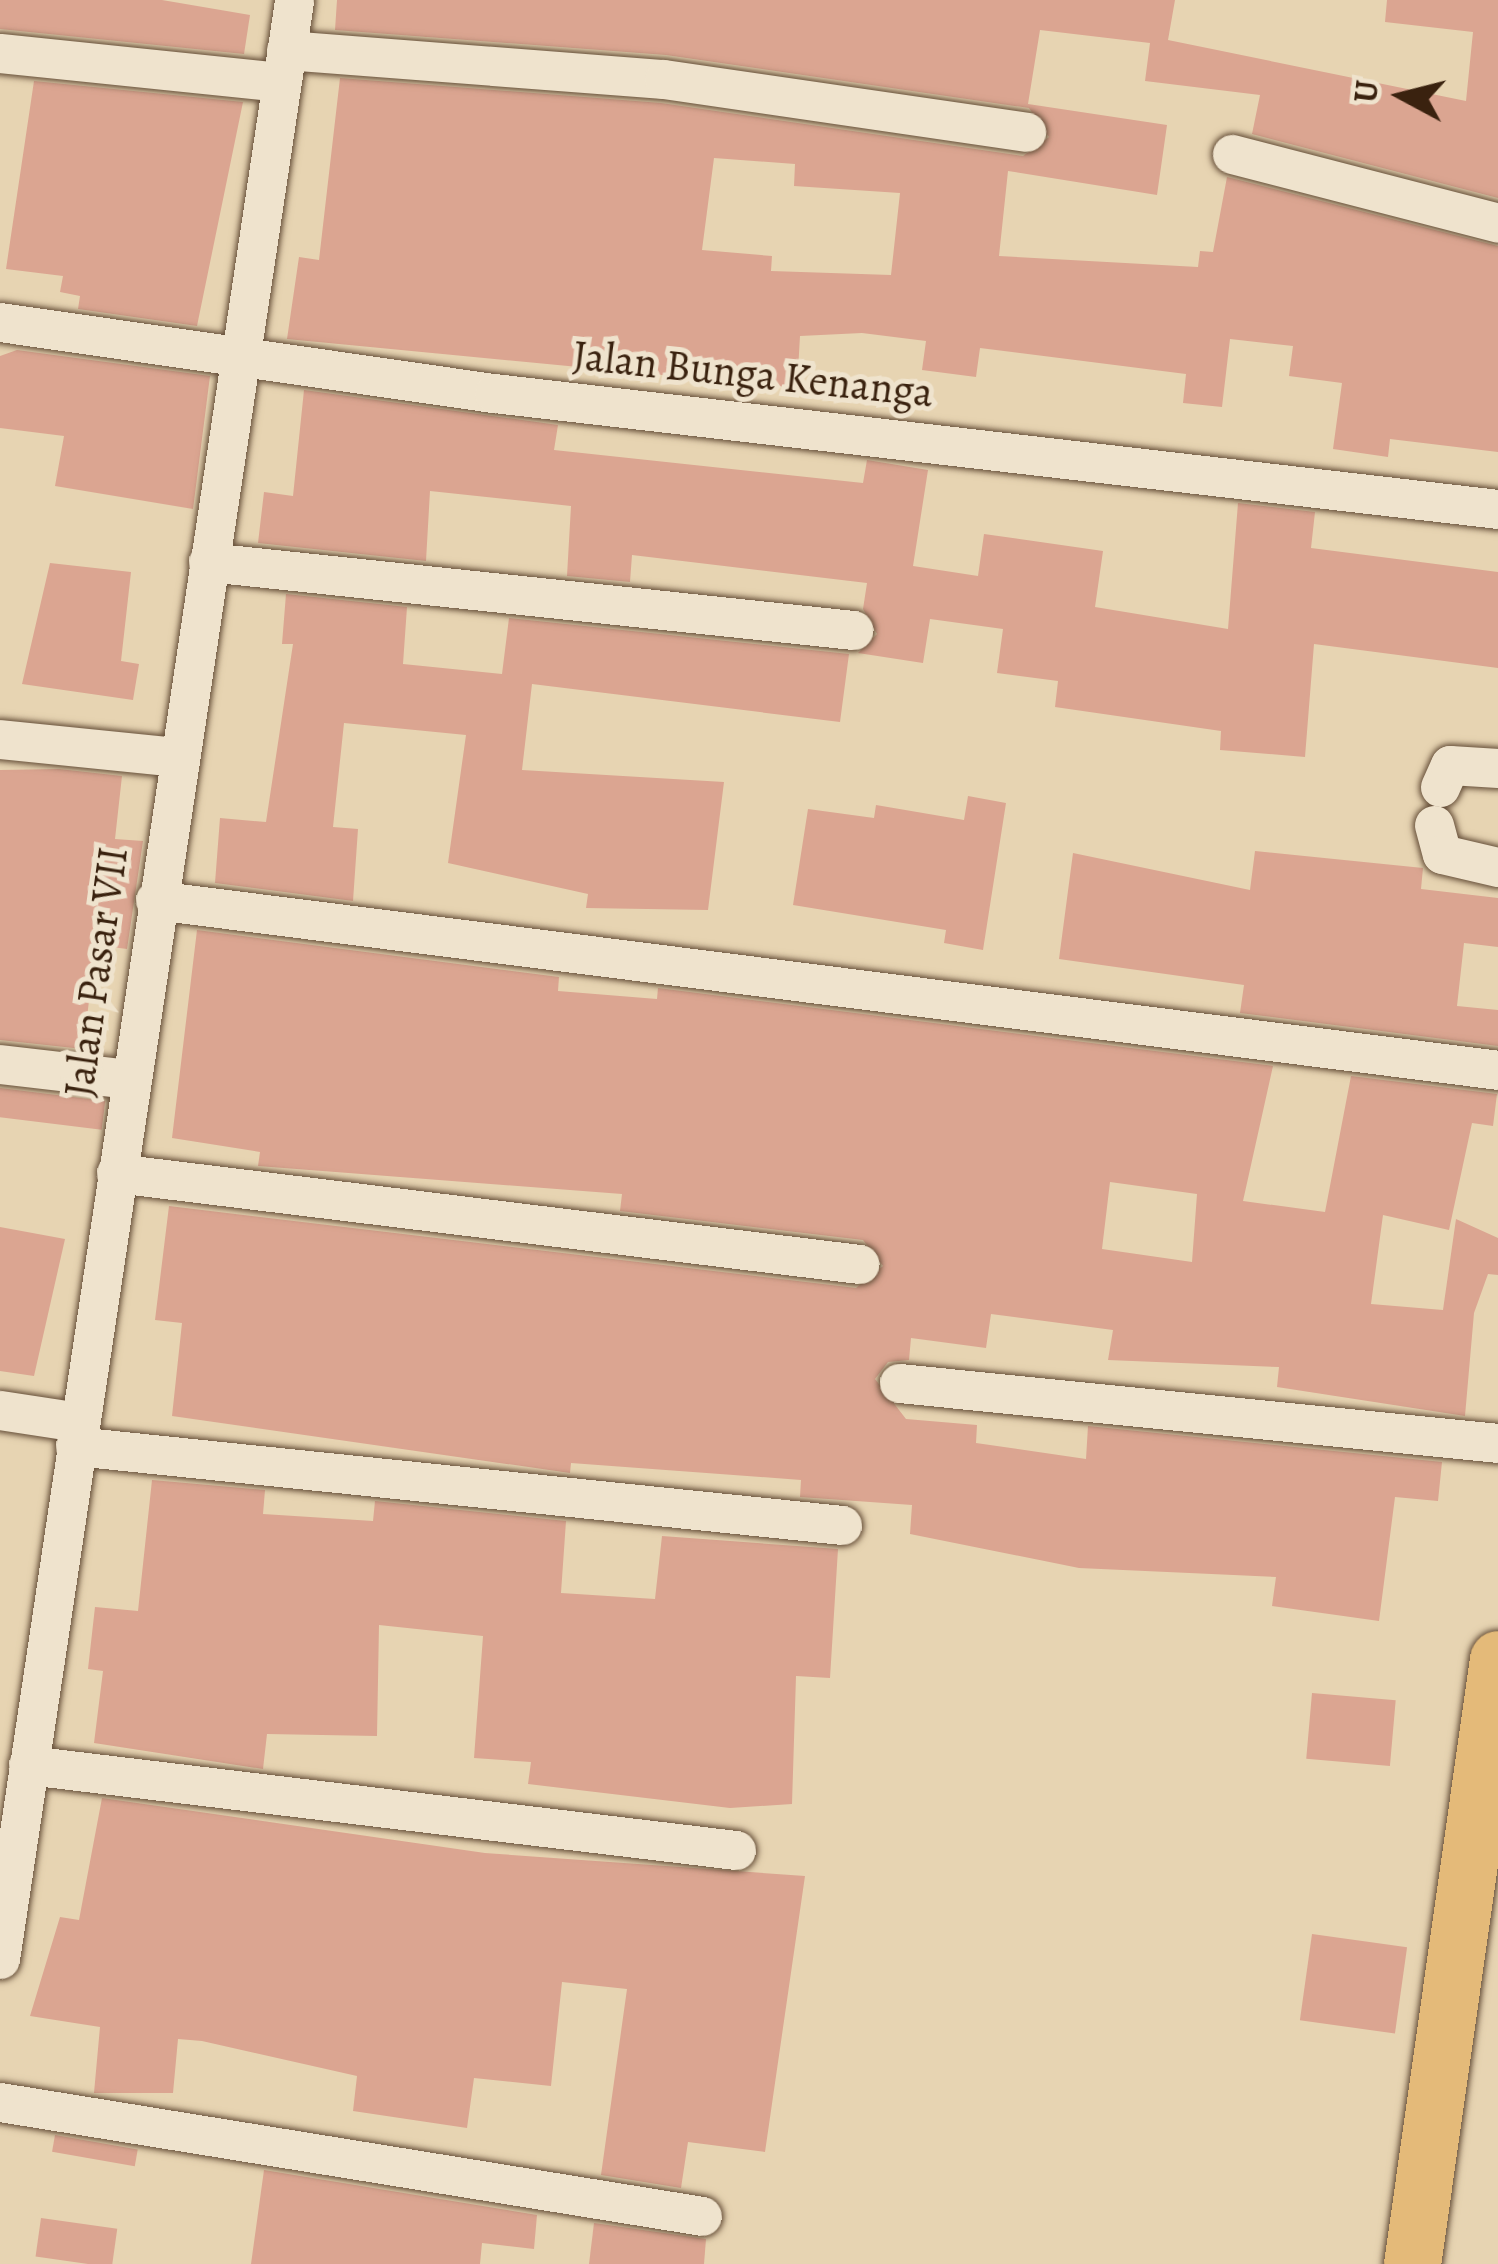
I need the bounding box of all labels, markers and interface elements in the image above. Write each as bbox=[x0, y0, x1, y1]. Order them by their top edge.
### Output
north arrow bbox=[1342, 36, 1462, 156]
text: U bbox=[1342, 78, 1389, 105]
street label: Jalan Bunga Kenanga bbox=[570, 330, 936, 418]
street label: Jalan Pasar VII bbox=[54, 844, 138, 1100]

